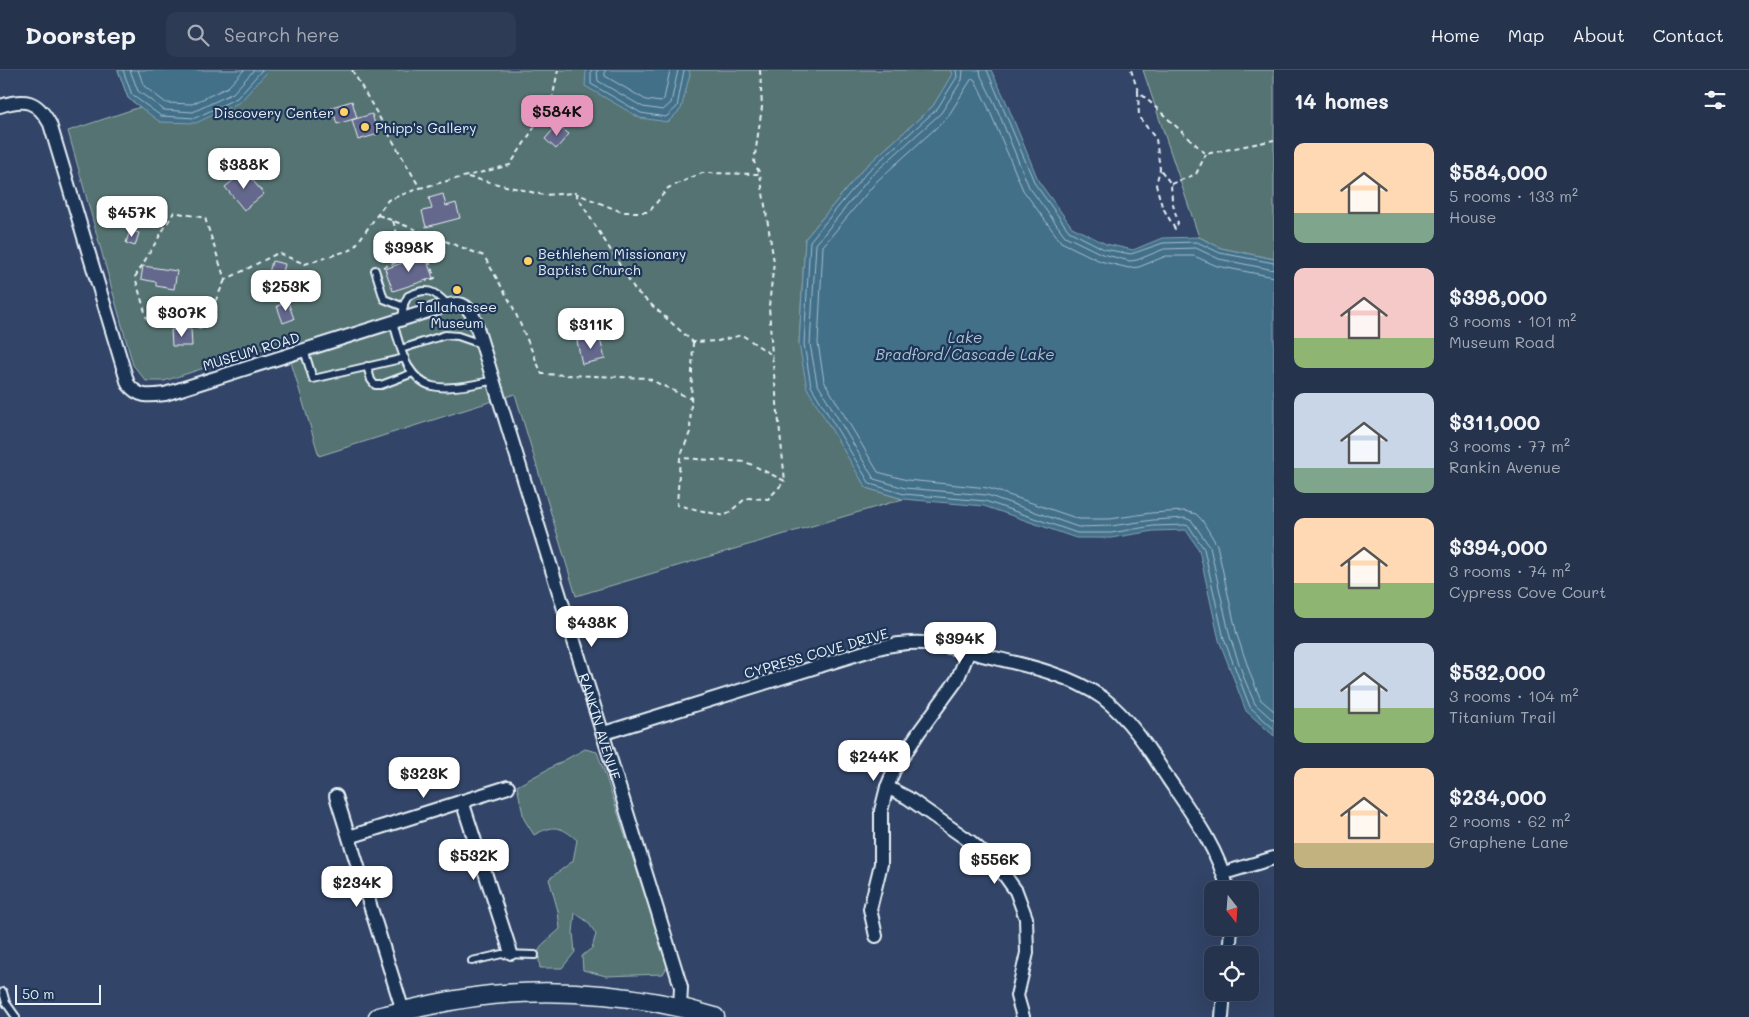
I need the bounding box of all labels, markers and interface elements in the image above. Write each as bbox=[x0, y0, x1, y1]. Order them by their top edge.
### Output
search box bbox=[166, 12, 516, 57]
text: Doorstep bbox=[25, 19, 136, 50]
icon: search bbox=[184, 21, 212, 49]
text: Search here bbox=[224, 22, 340, 47]
text: Home bbox=[1431, 23, 1480, 47]
text: Map bbox=[1508, 23, 1544, 47]
text: About bbox=[1572, 23, 1625, 47]
text: Contact bbox=[1653, 23, 1724, 47]
icon: filters bbox=[1701, 86, 1729, 114]
text: 14 homes bbox=[1294, 87, 1389, 114]
pin: $584K bbox=[522, 94, 592, 137]
text: $584K bbox=[532, 100, 582, 121]
place label: Discovery Center bbox=[214, 103, 334, 122]
marker: Discovery Center bbox=[338, 106, 350, 118]
place label: Phipp's Gallery bbox=[375, 118, 477, 137]
marker: Phipp's Gallery bbox=[359, 121, 371, 133]
pin: $388K bbox=[209, 148, 279, 190]
text: $388K bbox=[219, 153, 269, 174]
text: $584,000 bbox=[1449, 158, 1548, 185]
icon: home bbox=[1334, 163, 1394, 223]
text: 5 rooms · 133 m² bbox=[1449, 185, 1578, 206]
pin: $457K bbox=[97, 196, 167, 238]
text: $457K bbox=[108, 201, 156, 222]
text: House bbox=[1449, 206, 1496, 227]
pin: $398K bbox=[374, 230, 444, 273]
text: $398K bbox=[384, 236, 434, 257]
place label: Bethlehem Missionary Baptist Church bbox=[538, 244, 686, 279]
marker: Bethlehem Missionary Baptist Church bbox=[522, 255, 534, 267]
pin: $253K bbox=[251, 270, 321, 312]
text: $253K bbox=[262, 275, 310, 296]
text: $398,000 bbox=[1449, 283, 1547, 310]
marker: Tallahassee Museum bbox=[451, 284, 463, 296]
icon: home bbox=[1334, 288, 1394, 348]
pin: $307K bbox=[147, 296, 217, 338]
place label: Tallahassee Museum bbox=[417, 297, 497, 332]
text: $307K bbox=[157, 301, 207, 322]
pin: $311K bbox=[556, 308, 626, 350]
text: 3 rooms · 101 m² bbox=[1449, 310, 1576, 331]
text: $311K bbox=[569, 313, 613, 334]
street label: MUSEUM ROAD bbox=[200, 327, 302, 375]
water label: Lake Bradford/Cascade Lake bbox=[876, 327, 1054, 364]
text: Museum Road bbox=[1449, 331, 1555, 352]
text: $311,000 bbox=[1449, 408, 1540, 435]
icon: home bbox=[1334, 413, 1394, 473]
text: 3 rooms · 77 m² bbox=[1449, 435, 1570, 456]
text: Rankin Avenue bbox=[1449, 456, 1561, 477]
text: $394,000 bbox=[1449, 533, 1547, 560]
icon: home bbox=[1334, 538, 1394, 598]
text: 3 rooms · 74 m² bbox=[1449, 560, 1570, 581]
text: Cypress Cove Court bbox=[1449, 581, 1606, 602]
pin: $438K bbox=[557, 606, 627, 648]
text: $438K bbox=[567, 611, 617, 632]
pin: $394K bbox=[925, 622, 995, 664]
street label: CYPRESS COVE DRIVE bbox=[742, 623, 890, 683]
text: $394K bbox=[935, 627, 985, 648]
text: $532,000 bbox=[1449, 658, 1546, 685]
icon: home bbox=[1334, 663, 1394, 723]
street label: RANKIN AVENUE bbox=[575, 671, 626, 782]
text: 3 rooms · 104 m² bbox=[1449, 685, 1579, 706]
text: Titanium Trail bbox=[1449, 706, 1556, 727]
pin: $244K bbox=[839, 740, 909, 782]
text: $244K bbox=[849, 745, 899, 766]
pin: $323K bbox=[389, 756, 459, 799]
text: $323K bbox=[400, 762, 448, 783]
text: $234,000 bbox=[1449, 783, 1547, 810]
icon: home bbox=[1334, 788, 1394, 848]
text: 2 rooms · 62 m² bbox=[1449, 810, 1570, 831]
text: Graphene Lane bbox=[1449, 831, 1569, 852]
pin: $532K bbox=[439, 838, 509, 881]
pin: $556K bbox=[960, 842, 1030, 885]
text: $532K bbox=[450, 844, 498, 865]
text: $556K bbox=[971, 848, 1019, 869]
pin: $234K bbox=[322, 866, 392, 908]
text: $234K bbox=[332, 871, 382, 892]
north arrow bbox=[1204, 881, 1259, 936]
map controls bbox=[1204, 881, 1259, 1001]
button: locate bbox=[1204, 946, 1259, 1001]
scale bar bbox=[15, 982, 101, 1005]
text: 50 m bbox=[22, 984, 54, 1003]

